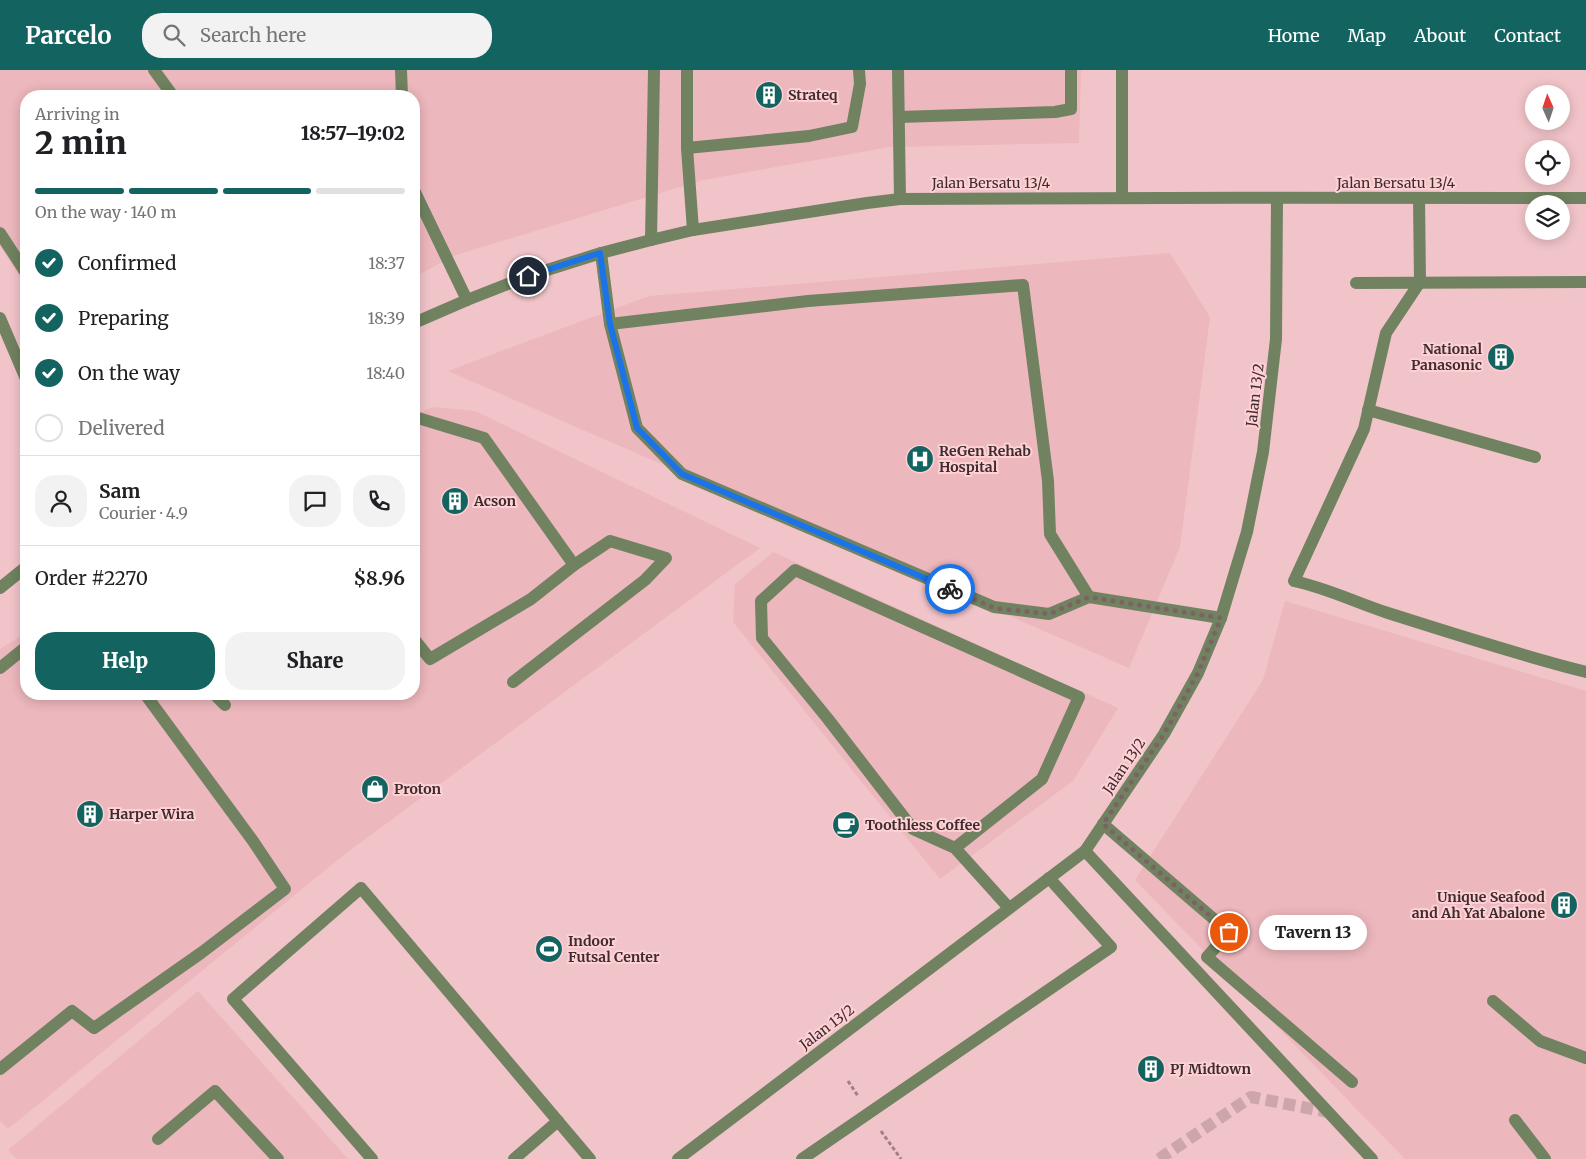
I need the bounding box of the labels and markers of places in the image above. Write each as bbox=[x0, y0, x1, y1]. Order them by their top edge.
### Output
building icon: Strateq bbox=[754, 80, 784, 110]
place label: Strateq bbox=[788, 86, 838, 104]
pin bbox=[507, 255, 549, 297]
place label: National Panasonic bbox=[1411, 340, 1482, 374]
building icon: National Panasonic bbox=[1486, 342, 1516, 372]
place label: ReGen Rehab Hospital bbox=[939, 442, 1031, 476]
hospital icon: ReGen Rehab Hospital bbox=[905, 444, 935, 474]
building icon: Acson bbox=[440, 486, 470, 516]
place label: Acson bbox=[473, 492, 517, 510]
shop icon: Proton bbox=[360, 774, 390, 804]
place label: Proton bbox=[394, 780, 442, 798]
building icon: Harper Wira bbox=[75, 799, 105, 829]
place label: Harper Wira bbox=[109, 805, 195, 823]
cafe icon: Toothless Coffee bbox=[831, 810, 861, 840]
place label: Toothless Coffee bbox=[865, 816, 980, 834]
place label: Unique Seafood and Ah Yat Abalone bbox=[1412, 888, 1545, 922]
building icon: Unique Seafood and Ah Yat Abalone bbox=[1549, 890, 1579, 920]
pin bbox=[1208, 911, 1250, 953]
callout: Tavern 13 bbox=[1259, 914, 1366, 950]
place label: Indoor Futsal Center bbox=[568, 932, 660, 966]
sports icon: Indoor Futsal Center bbox=[534, 934, 564, 964]
building icon: PJ Midtown bbox=[1136, 1054, 1166, 1084]
place label: PJ Midtown bbox=[1170, 1060, 1251, 1078]

